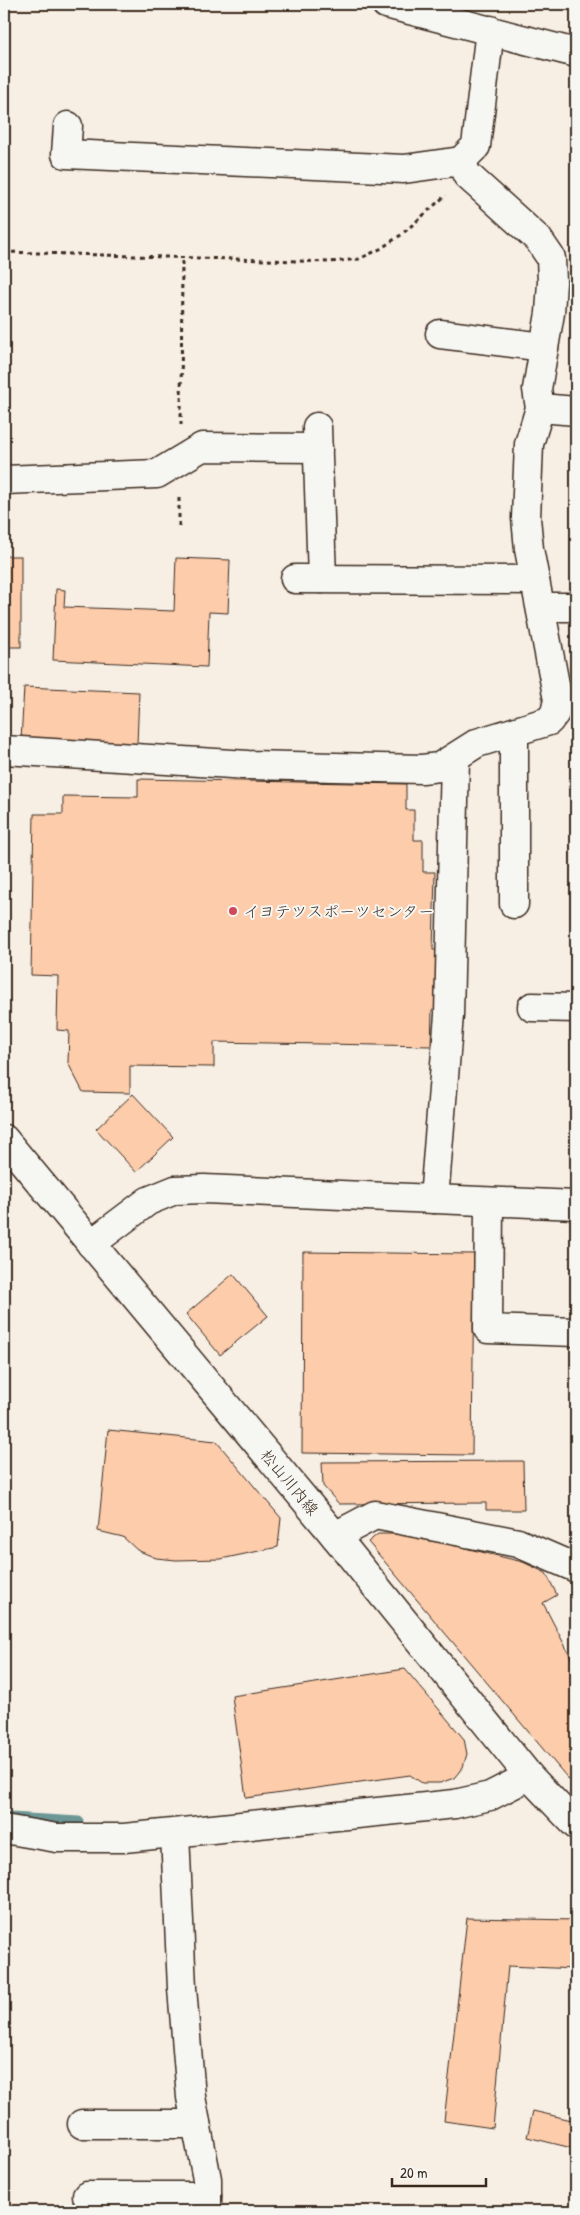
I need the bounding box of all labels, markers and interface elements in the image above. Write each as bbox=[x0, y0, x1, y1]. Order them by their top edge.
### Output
place label: イヨテツスポーツセンター bbox=[243, 900, 434, 922]
marker: イヨテツスポーツセンター bbox=[227, 905, 239, 917]
street label: 松山川内線 bbox=[256, 1444, 324, 1520]
scale bar bbox=[392, 2155, 486, 2187]
text: 20 m bbox=[400, 2162, 427, 2183]

